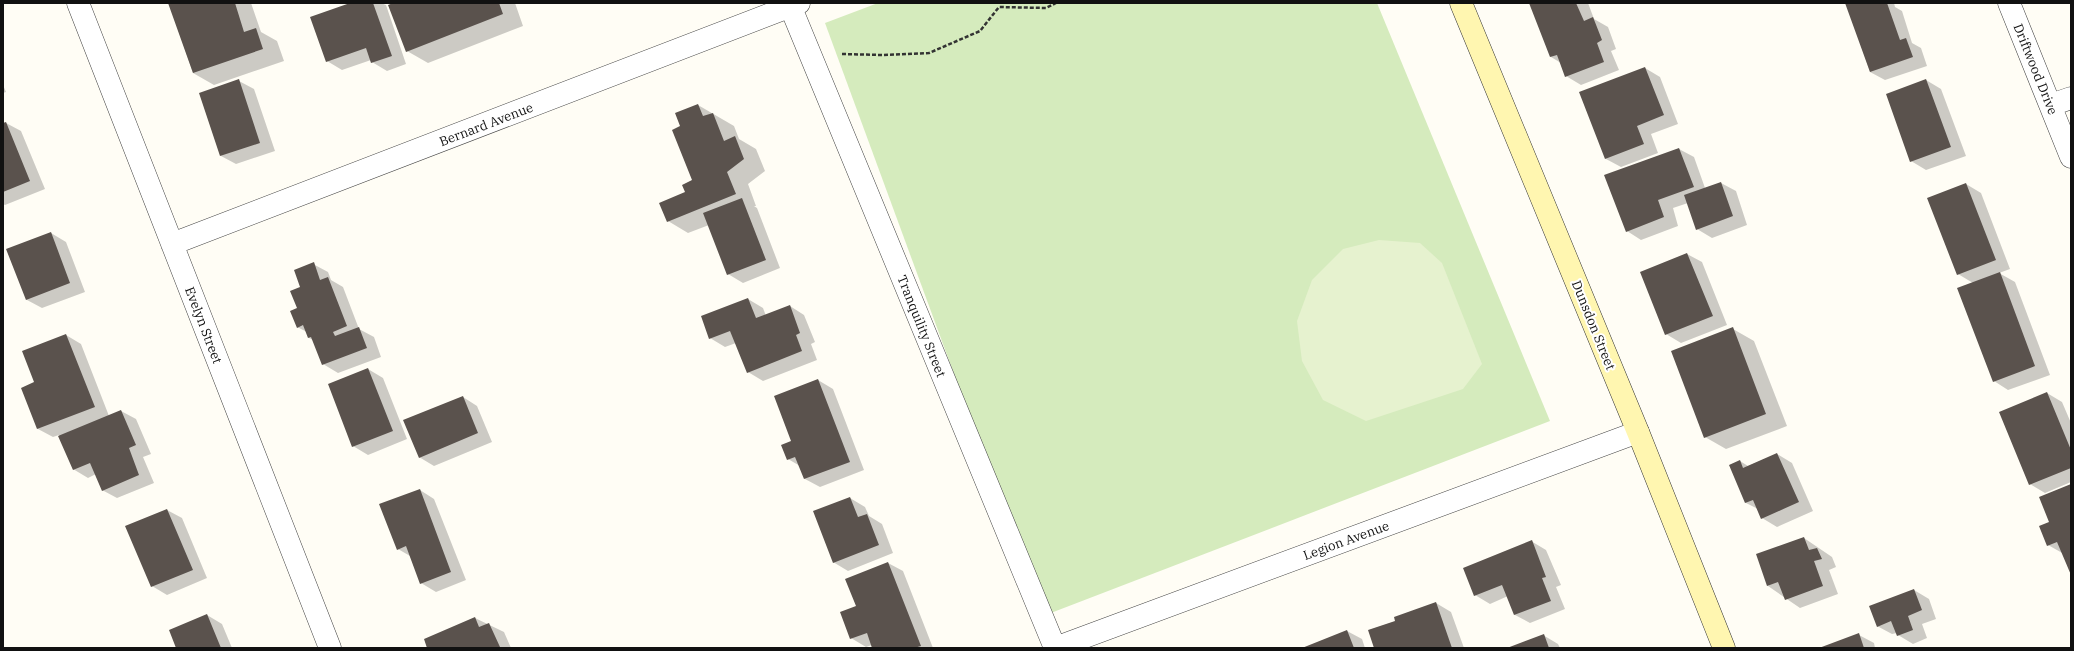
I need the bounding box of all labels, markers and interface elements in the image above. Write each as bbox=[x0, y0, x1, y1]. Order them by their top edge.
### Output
street label: Driftwood Drive bbox=[2010, 21, 2062, 117]
street label: Bernard Avenue bbox=[437, 99, 536, 150]
street label: Tranquility Street bbox=[893, 273, 950, 380]
street label: Dunsdon Street bbox=[1568, 278, 1619, 373]
street label: Evelyn Street bbox=[181, 284, 226, 366]
street label: Legion Avenue bbox=[1301, 517, 1391, 564]

